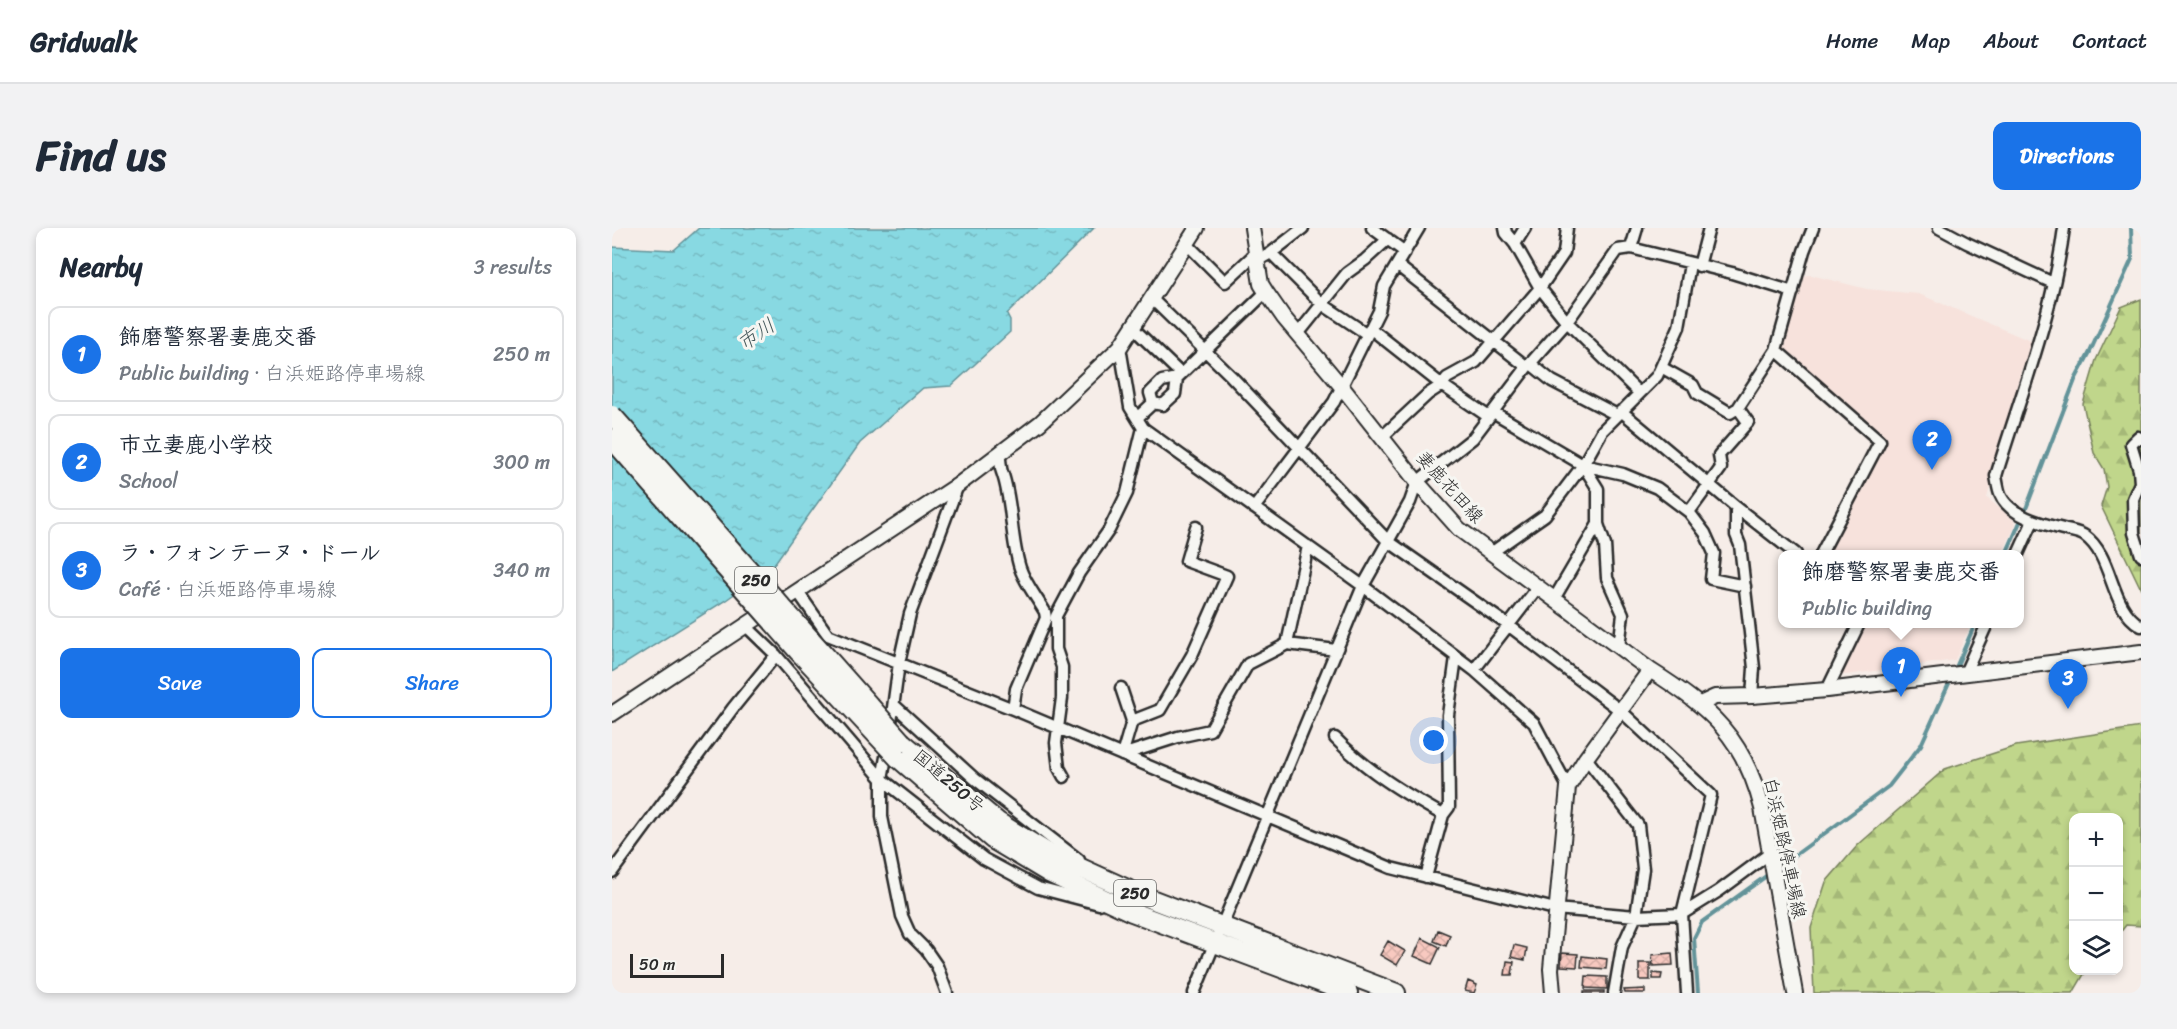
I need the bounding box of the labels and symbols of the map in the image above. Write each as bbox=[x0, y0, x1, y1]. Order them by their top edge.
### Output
water label: 市川 bbox=[730, 309, 783, 360]
pin: 2 bbox=[1912, 420, 1952, 470]
street label: 妻鹿花田線 bbox=[1408, 443, 1492, 531]
road number: 250 bbox=[735, 567, 777, 593]
pin: 1 bbox=[1882, 648, 1920, 697]
pin: 3 bbox=[2048, 660, 2088, 709]
your location bbox=[1419, 726, 1448, 755]
street label: 国道250号 bbox=[905, 741, 993, 821]
street label: 白浜姫路停車場線 bbox=[1754, 774, 1816, 922]
road number: 250 bbox=[1114, 880, 1156, 906]
scale bar bbox=[630, 951, 724, 978]

